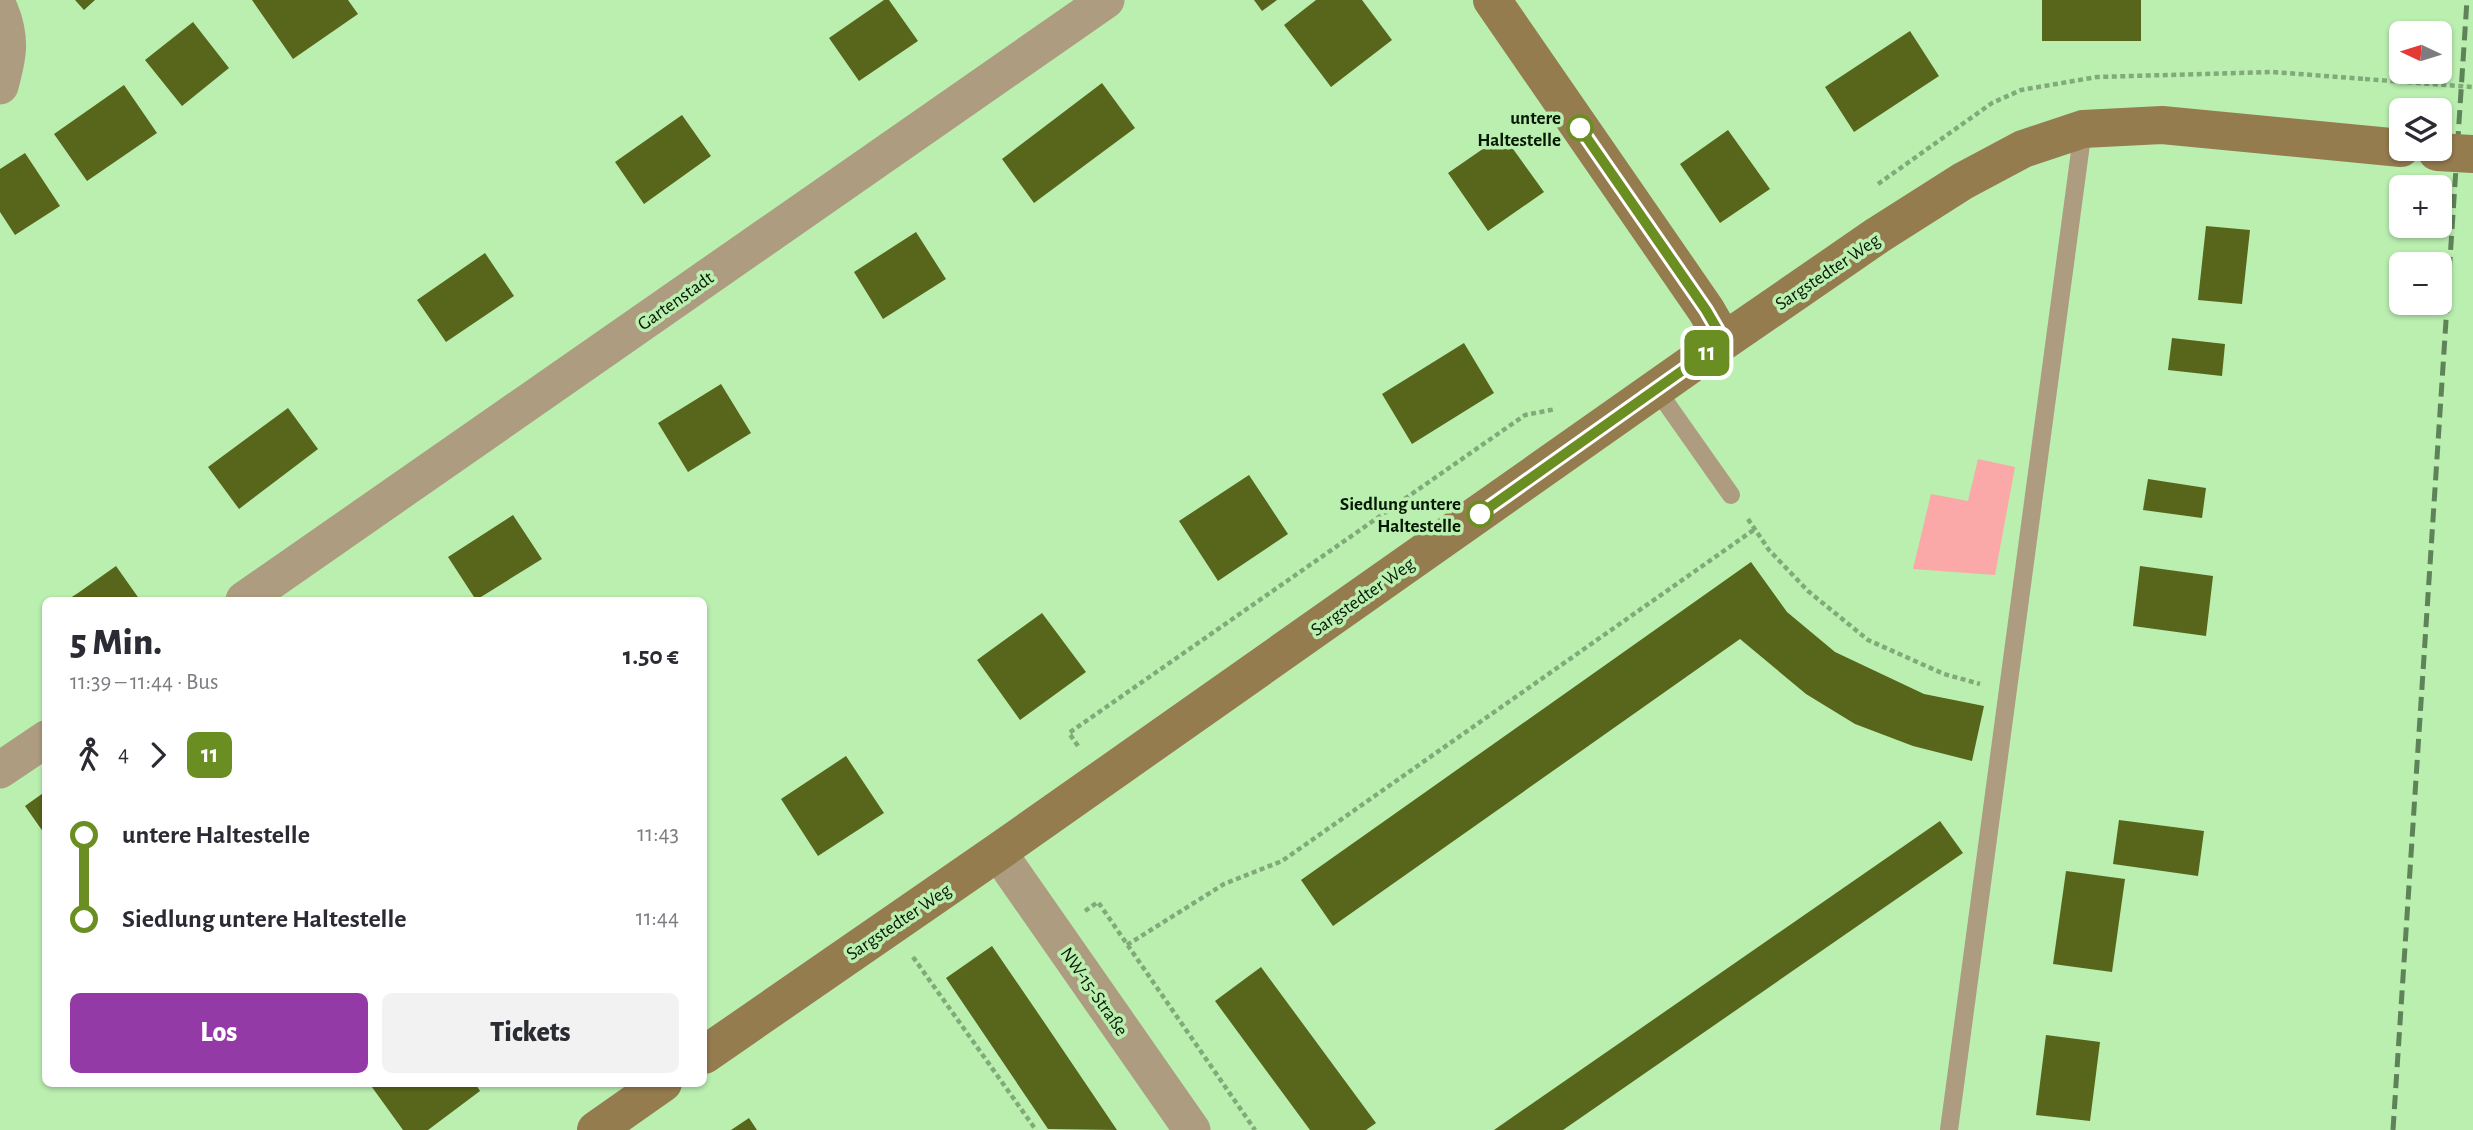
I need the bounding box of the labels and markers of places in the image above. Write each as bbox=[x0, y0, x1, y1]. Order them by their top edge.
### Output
place label: untere Haltestelle bbox=[1477, 109, 1561, 150]
marker: untere Haltestelle bbox=[1567, 115, 1593, 141]
place label: Siedlung untere Haltestelle bbox=[1340, 495, 1461, 536]
marker: Siedlung untere Haltestelle bbox=[1467, 501, 1493, 527]

